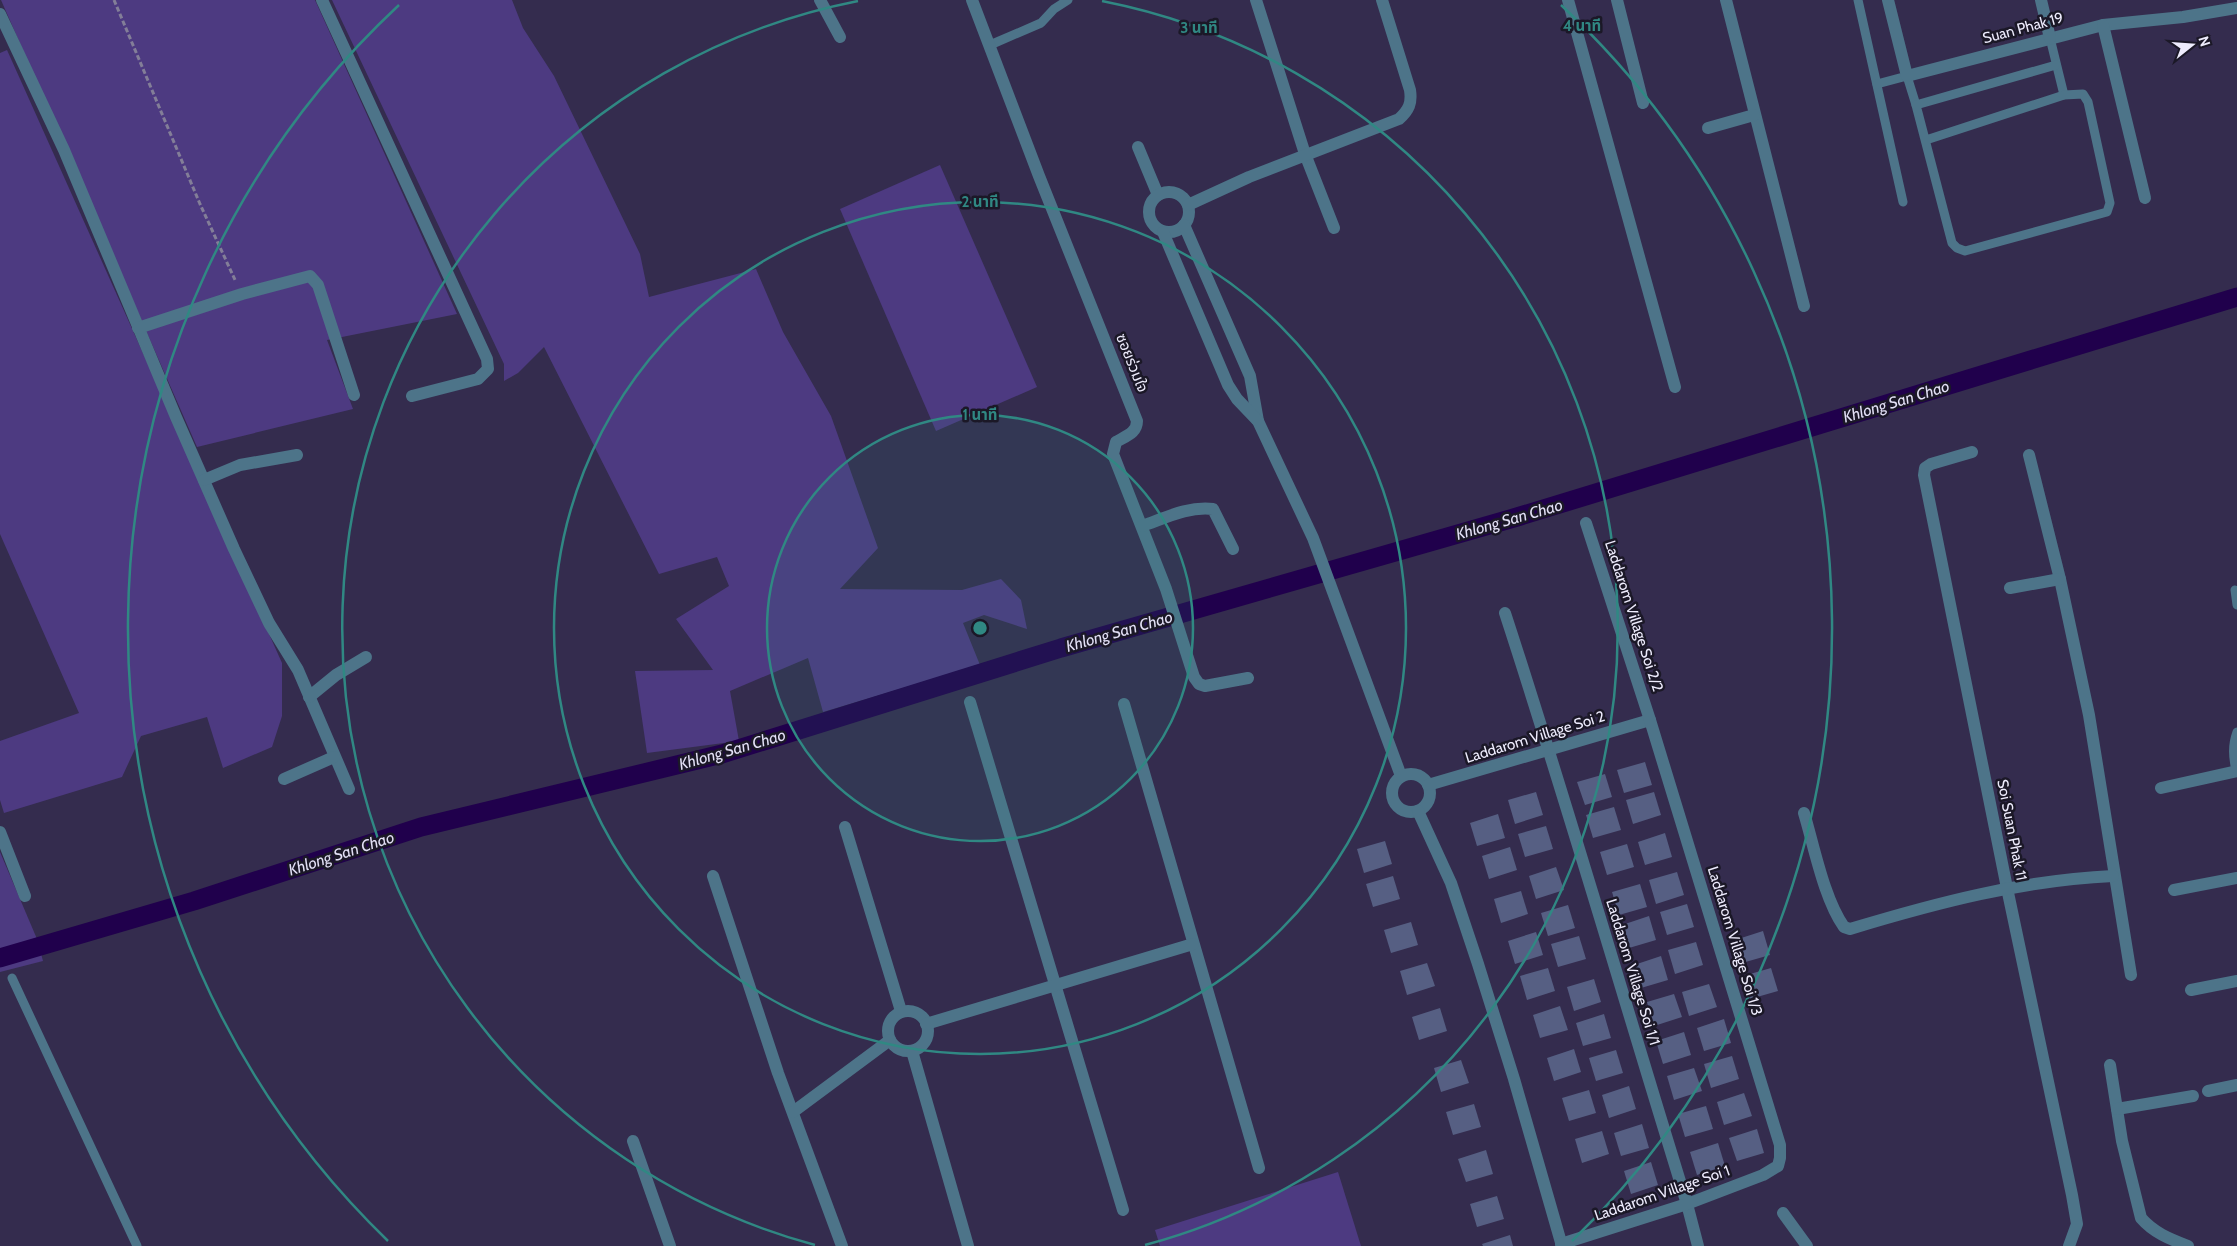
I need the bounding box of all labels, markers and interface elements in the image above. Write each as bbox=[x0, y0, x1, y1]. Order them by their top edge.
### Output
street label: Suan Phak 19 bbox=[1981, 9, 2065, 47]
text: 4 นาที bbox=[1563, 17, 1601, 35]
text: 3 นาที bbox=[1180, 19, 1218, 37]
north arrow bbox=[2167, 20, 2217, 70]
text: N bbox=[2194, 34, 2214, 49]
text: 2 นาที bbox=[961, 193, 999, 211]
street label: ซอยร่วมใจ bbox=[1112, 331, 1152, 395]
water label: Khlong San Chao bbox=[1841, 376, 1952, 427]
text: 1 นาที bbox=[963, 406, 997, 424]
water label: Khlong San Chao bbox=[1454, 495, 1565, 544]
street label: Laddarom Village Soi 2/2 bbox=[1601, 538, 1667, 694]
water label: Khlong San Chao bbox=[1064, 607, 1175, 656]
centre of rings bbox=[971, 619, 989, 637]
street label: Laddarom Village Soi 2 bbox=[1463, 707, 1607, 767]
water label: Khlong San Chao bbox=[677, 725, 788, 774]
street label: Soi Suan Phak 11 bbox=[1993, 778, 2031, 882]
water label: Khlong San Chao bbox=[286, 827, 396, 880]
street label: Laddarom Village Soi 1/3 bbox=[1704, 864, 1766, 1018]
street label: Laddarom Village Soi 1/1 bbox=[1602, 897, 1664, 1047]
street label: Laddarom Village Soi 1 bbox=[1592, 1161, 1732, 1225]

